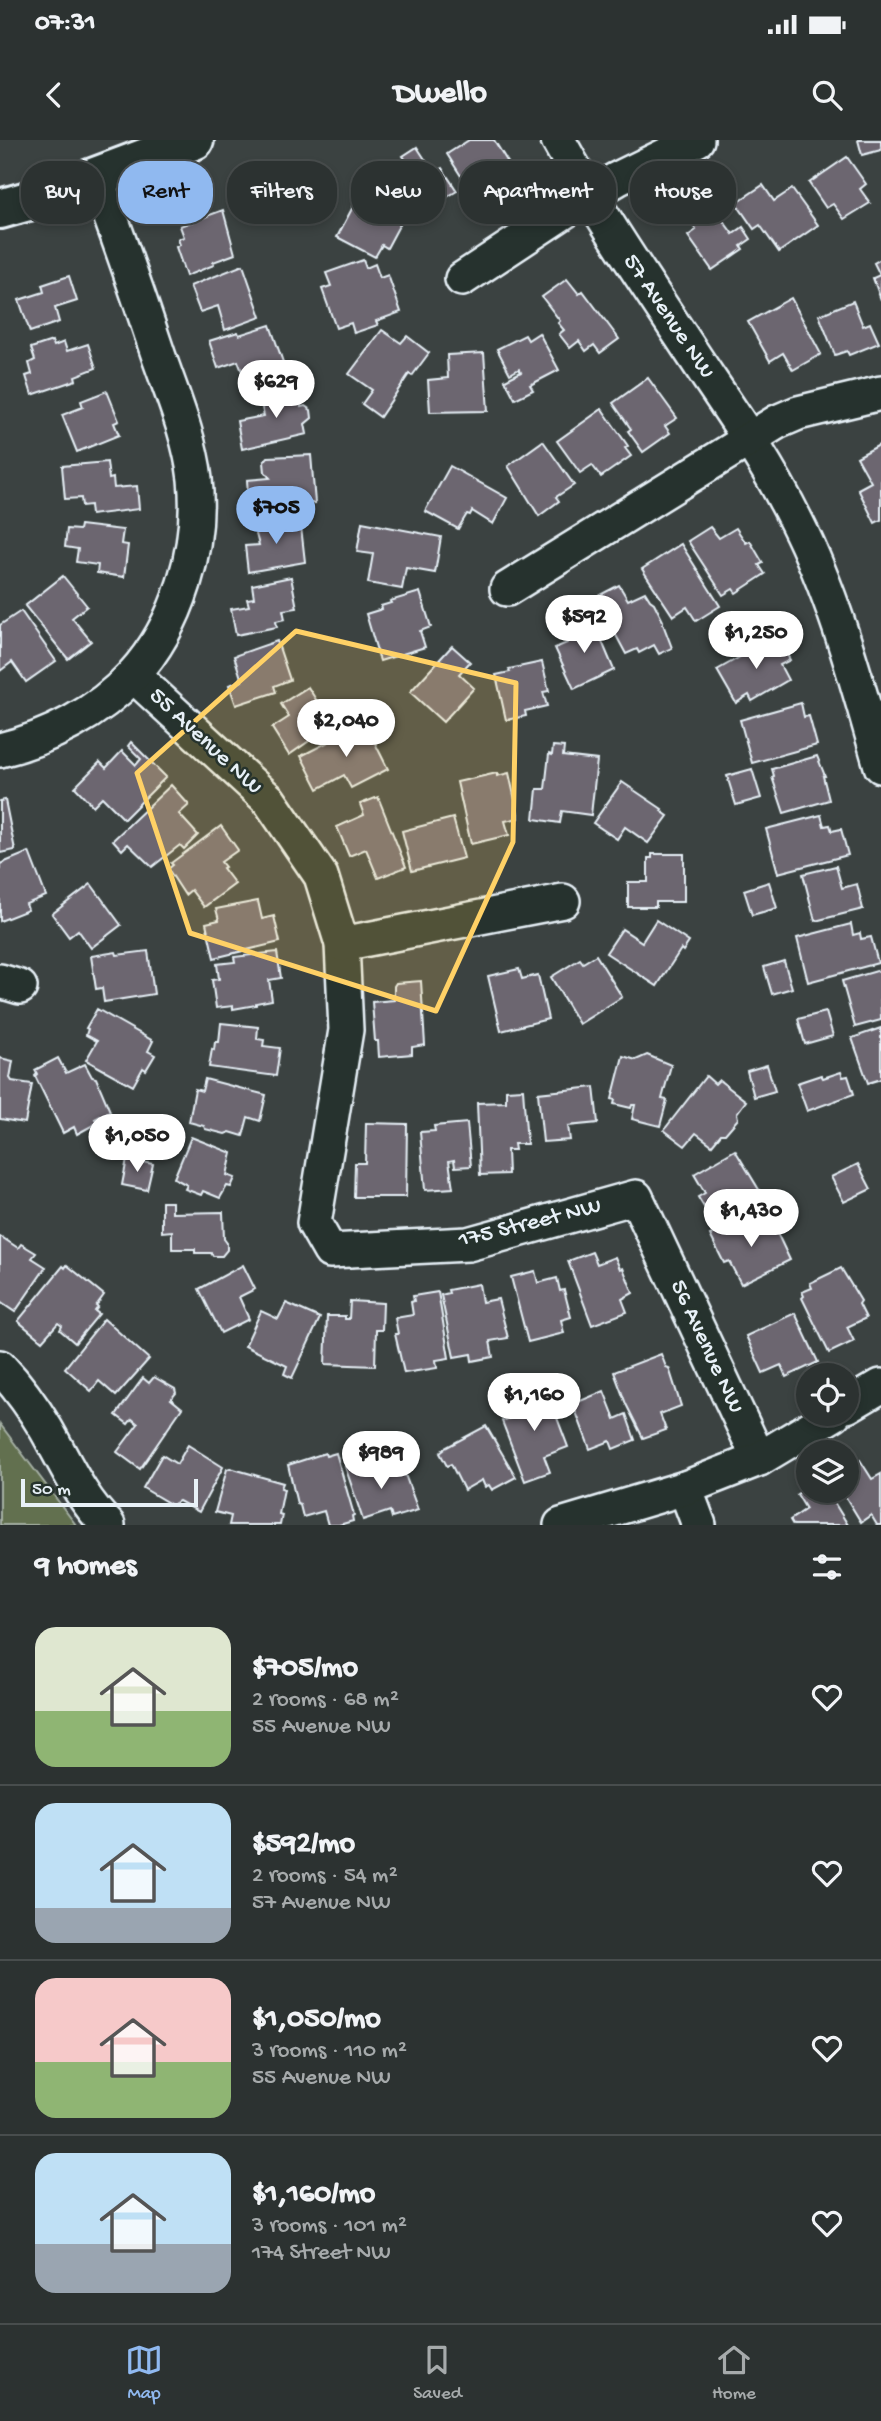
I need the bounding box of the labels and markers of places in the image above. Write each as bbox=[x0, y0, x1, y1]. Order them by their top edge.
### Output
pin: $629 bbox=[235, 360, 317, 420]
pin: $705 bbox=[235, 486, 317, 546]
pin: $592 bbox=[543, 596, 625, 655]
pin: $1,250 bbox=[699, 612, 813, 671]
pin: $2,040 bbox=[289, 700, 403, 759]
pin: $1,050 bbox=[80, 1114, 194, 1174]
pin: $1,430 bbox=[694, 1190, 808, 1249]
pin: $1,160 bbox=[477, 1374, 591, 1433]
pin: $989 bbox=[340, 1432, 422, 1491]

